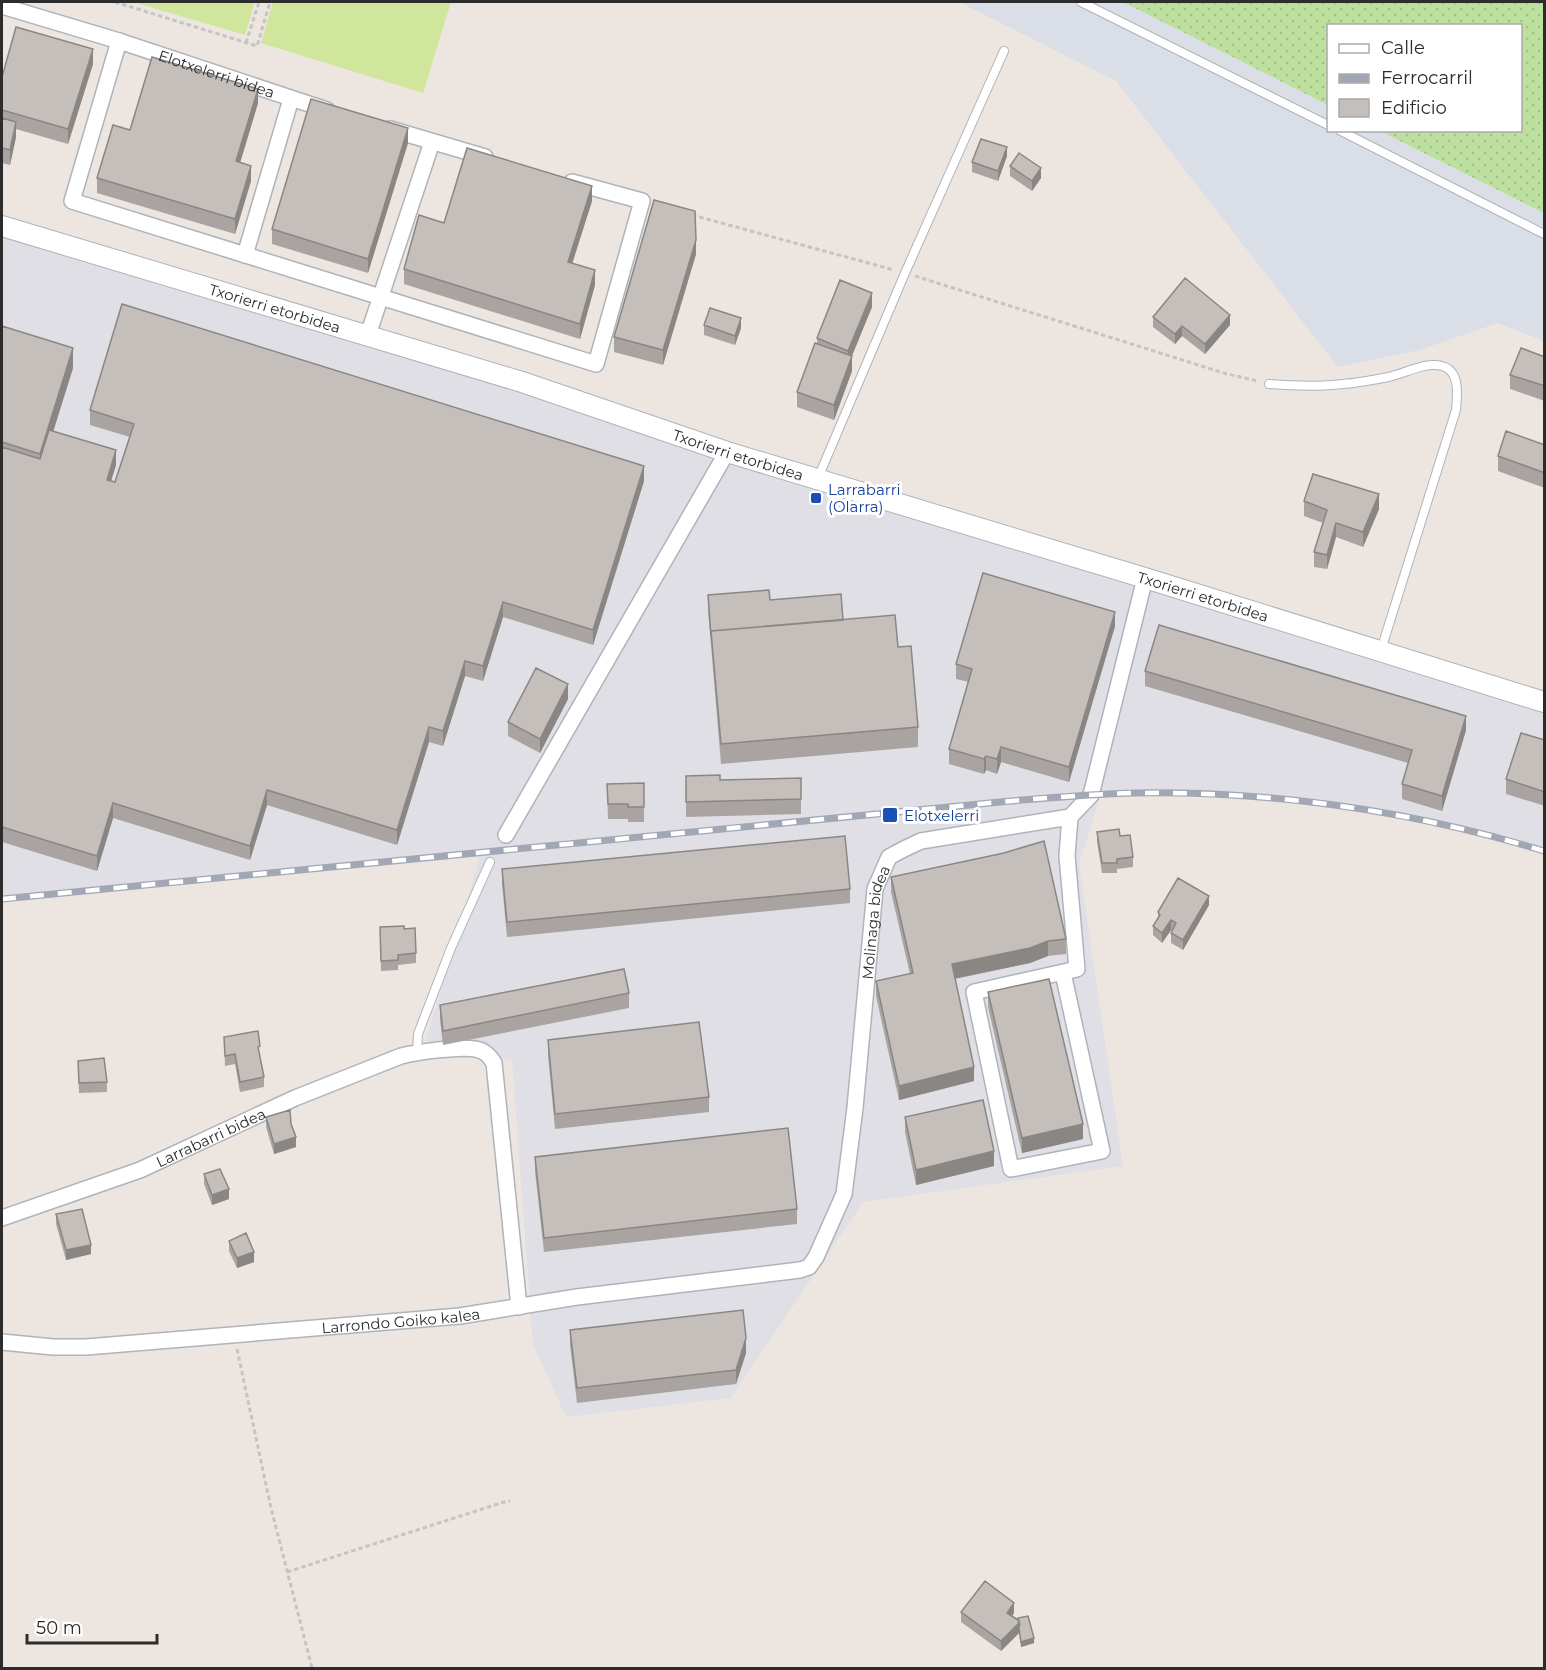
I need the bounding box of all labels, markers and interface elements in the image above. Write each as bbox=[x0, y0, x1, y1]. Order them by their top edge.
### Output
legend bbox=[1327, 24, 1522, 132]
text: Calle bbox=[1381, 37, 1425, 59]
street label: Elotxelerri bidea bbox=[156, 45, 277, 102]
text: Ferrocarril bbox=[1381, 67, 1473, 89]
text: Edificio bbox=[1381, 97, 1447, 119]
street label: Txorierri etorbidea bbox=[207, 279, 343, 337]
street label: Txorierri etorbidea bbox=[670, 425, 806, 484]
place label: Larrabarri (Olarra) bbox=[828, 480, 901, 516]
marker: Larrabarri (Olarra) bbox=[809, 491, 823, 505]
street label: Txorierri etorbidea bbox=[1135, 567, 1271, 625]
marker: Elotxelerri bbox=[881, 806, 899, 824]
place label: Elotxelerri bbox=[904, 806, 979, 825]
street label: Molinaga bidea bbox=[857, 862, 894, 980]
street label: Larrabarri bidea bbox=[153, 1104, 268, 1171]
street label: Larrondo Goiko kalea bbox=[321, 1303, 481, 1337]
scale bar bbox=[27, 1607, 158, 1645]
text: 50 m bbox=[36, 1617, 82, 1639]

